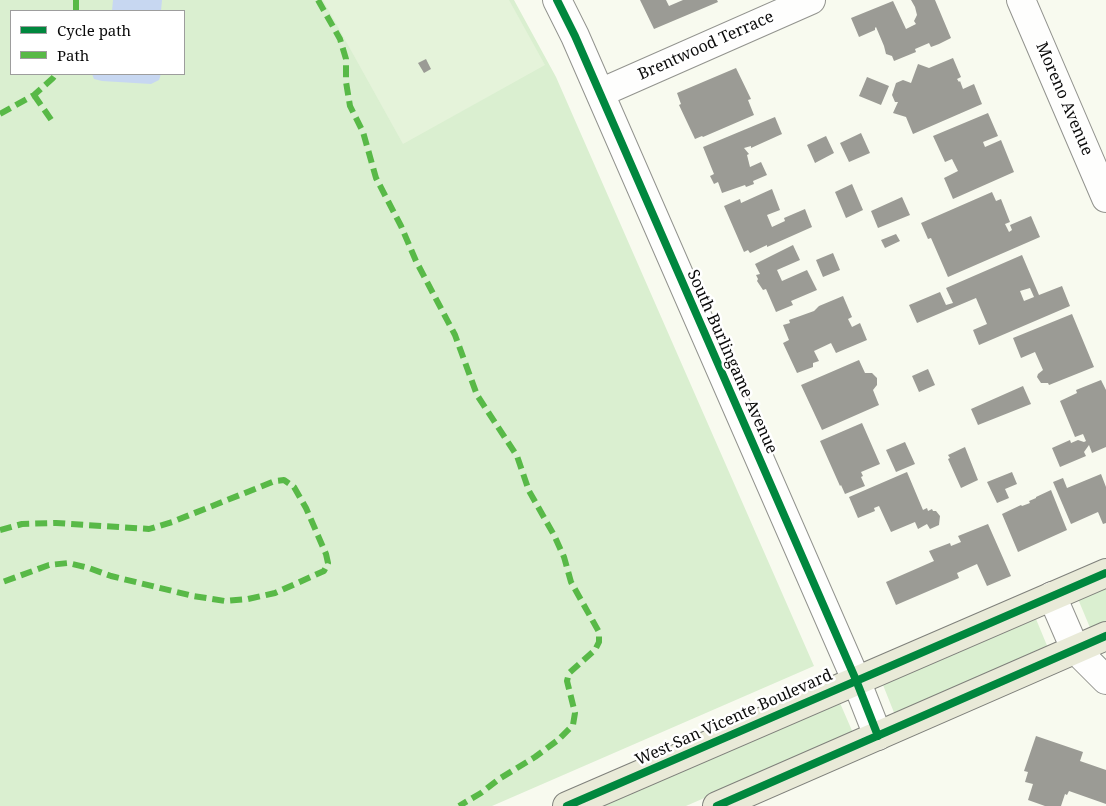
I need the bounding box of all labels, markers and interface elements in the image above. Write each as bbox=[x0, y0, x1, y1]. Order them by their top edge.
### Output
street label: Brentwood Terrace bbox=[635, 7, 777, 85]
legend bbox=[10, 10, 185, 75]
text: Cycle path bbox=[57, 20, 131, 40]
street label: Moreno Avenue bbox=[1031, 39, 1097, 159]
text: Path bbox=[57, 45, 89, 65]
street label: South Burlingame Avenue bbox=[683, 267, 781, 457]
street label: West San Vicente Boulevard bbox=[633, 666, 835, 770]

